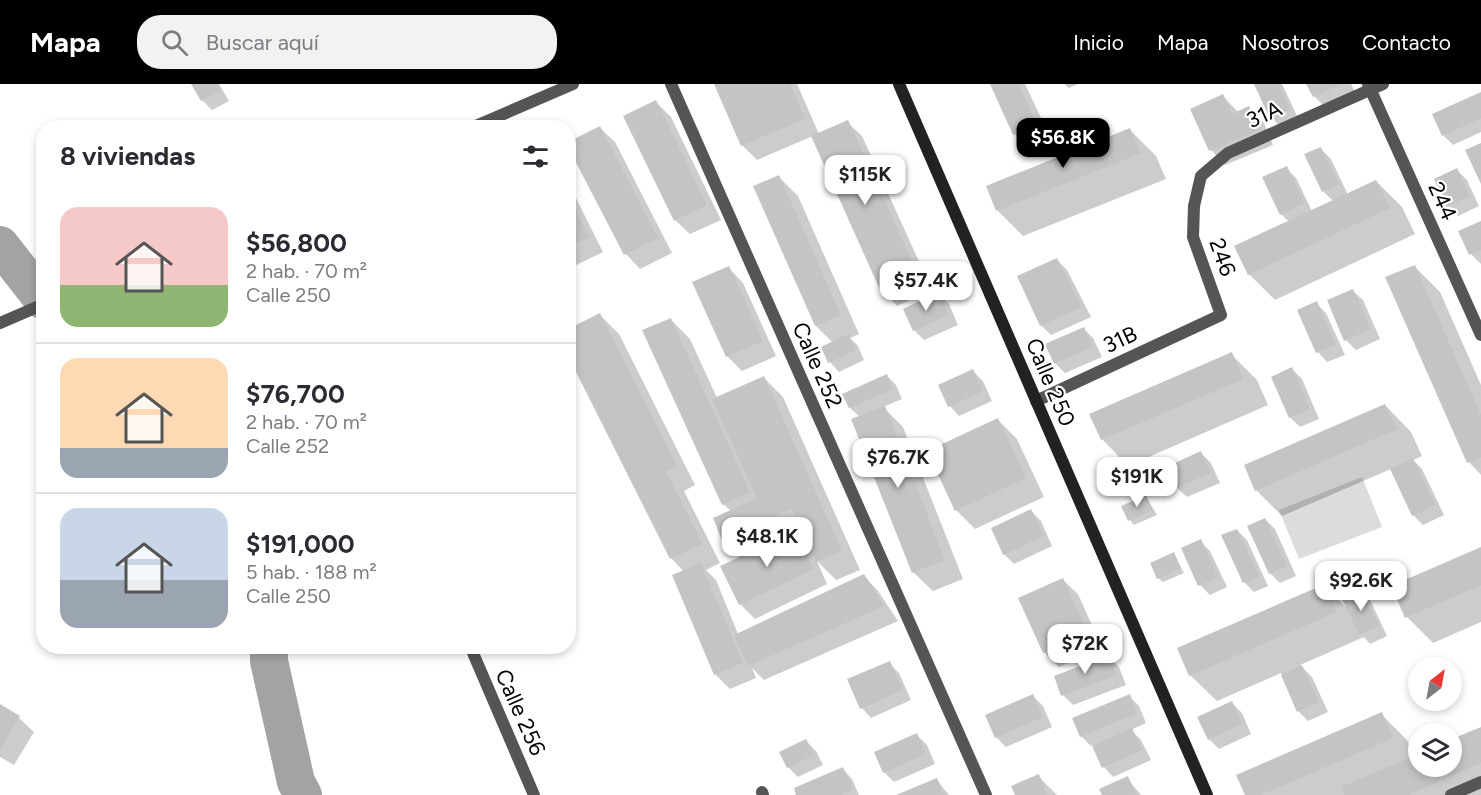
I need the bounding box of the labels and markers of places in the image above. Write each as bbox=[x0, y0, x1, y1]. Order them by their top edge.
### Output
pin: $56.8K bbox=[1014, 118, 1112, 169]
pin: $115K bbox=[823, 155, 907, 206]
pin: $57.4K bbox=[877, 261, 975, 312]
pin: $76.7K bbox=[849, 438, 947, 489]
pin: $191K bbox=[1095, 457, 1179, 508]
pin: $48.1K bbox=[718, 517, 816, 568]
pin: $92.6K bbox=[1312, 561, 1410, 612]
pin: $72K bbox=[1049, 624, 1121, 675]

